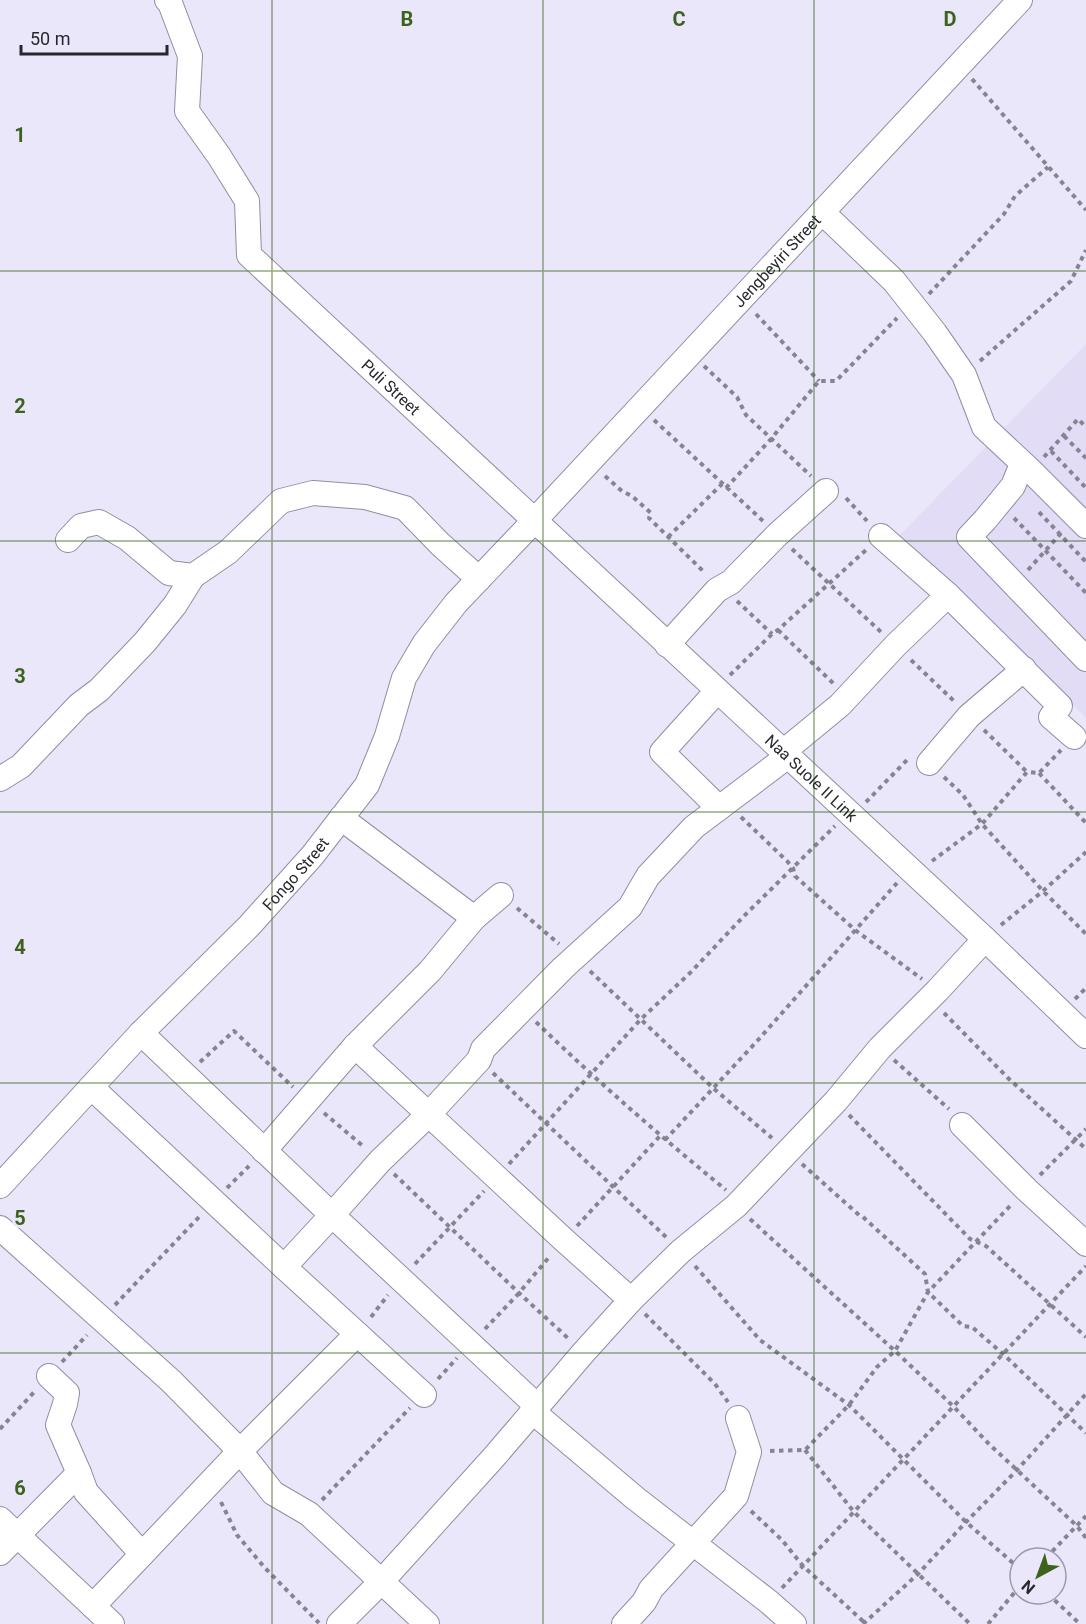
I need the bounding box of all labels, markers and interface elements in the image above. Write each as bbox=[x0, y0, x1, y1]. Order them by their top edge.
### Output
text: B bbox=[401, 7, 413, 31]
text: C bbox=[672, 7, 686, 31]
text: D bbox=[944, 7, 957, 31]
scale bar bbox=[21, 18, 166, 56]
text: 50 m bbox=[30, 28, 70, 49]
text: 1 bbox=[14, 123, 26, 147]
street label: Jengbeyiri Street bbox=[729, 211, 825, 311]
street label: Puli Street bbox=[357, 356, 424, 419]
text: 2 bbox=[14, 394, 26, 418]
text: 3 bbox=[14, 664, 26, 688]
street label: Naa Suole II Link bbox=[761, 731, 862, 826]
street label: Fongo Street bbox=[259, 834, 333, 915]
text: 4 bbox=[14, 935, 26, 959]
text: 5 bbox=[14, 1206, 26, 1230]
text: 6 bbox=[14, 1476, 26, 1500]
north arrow bbox=[1008, 1546, 1068, 1606]
text: N bbox=[1018, 1576, 1039, 1598]

